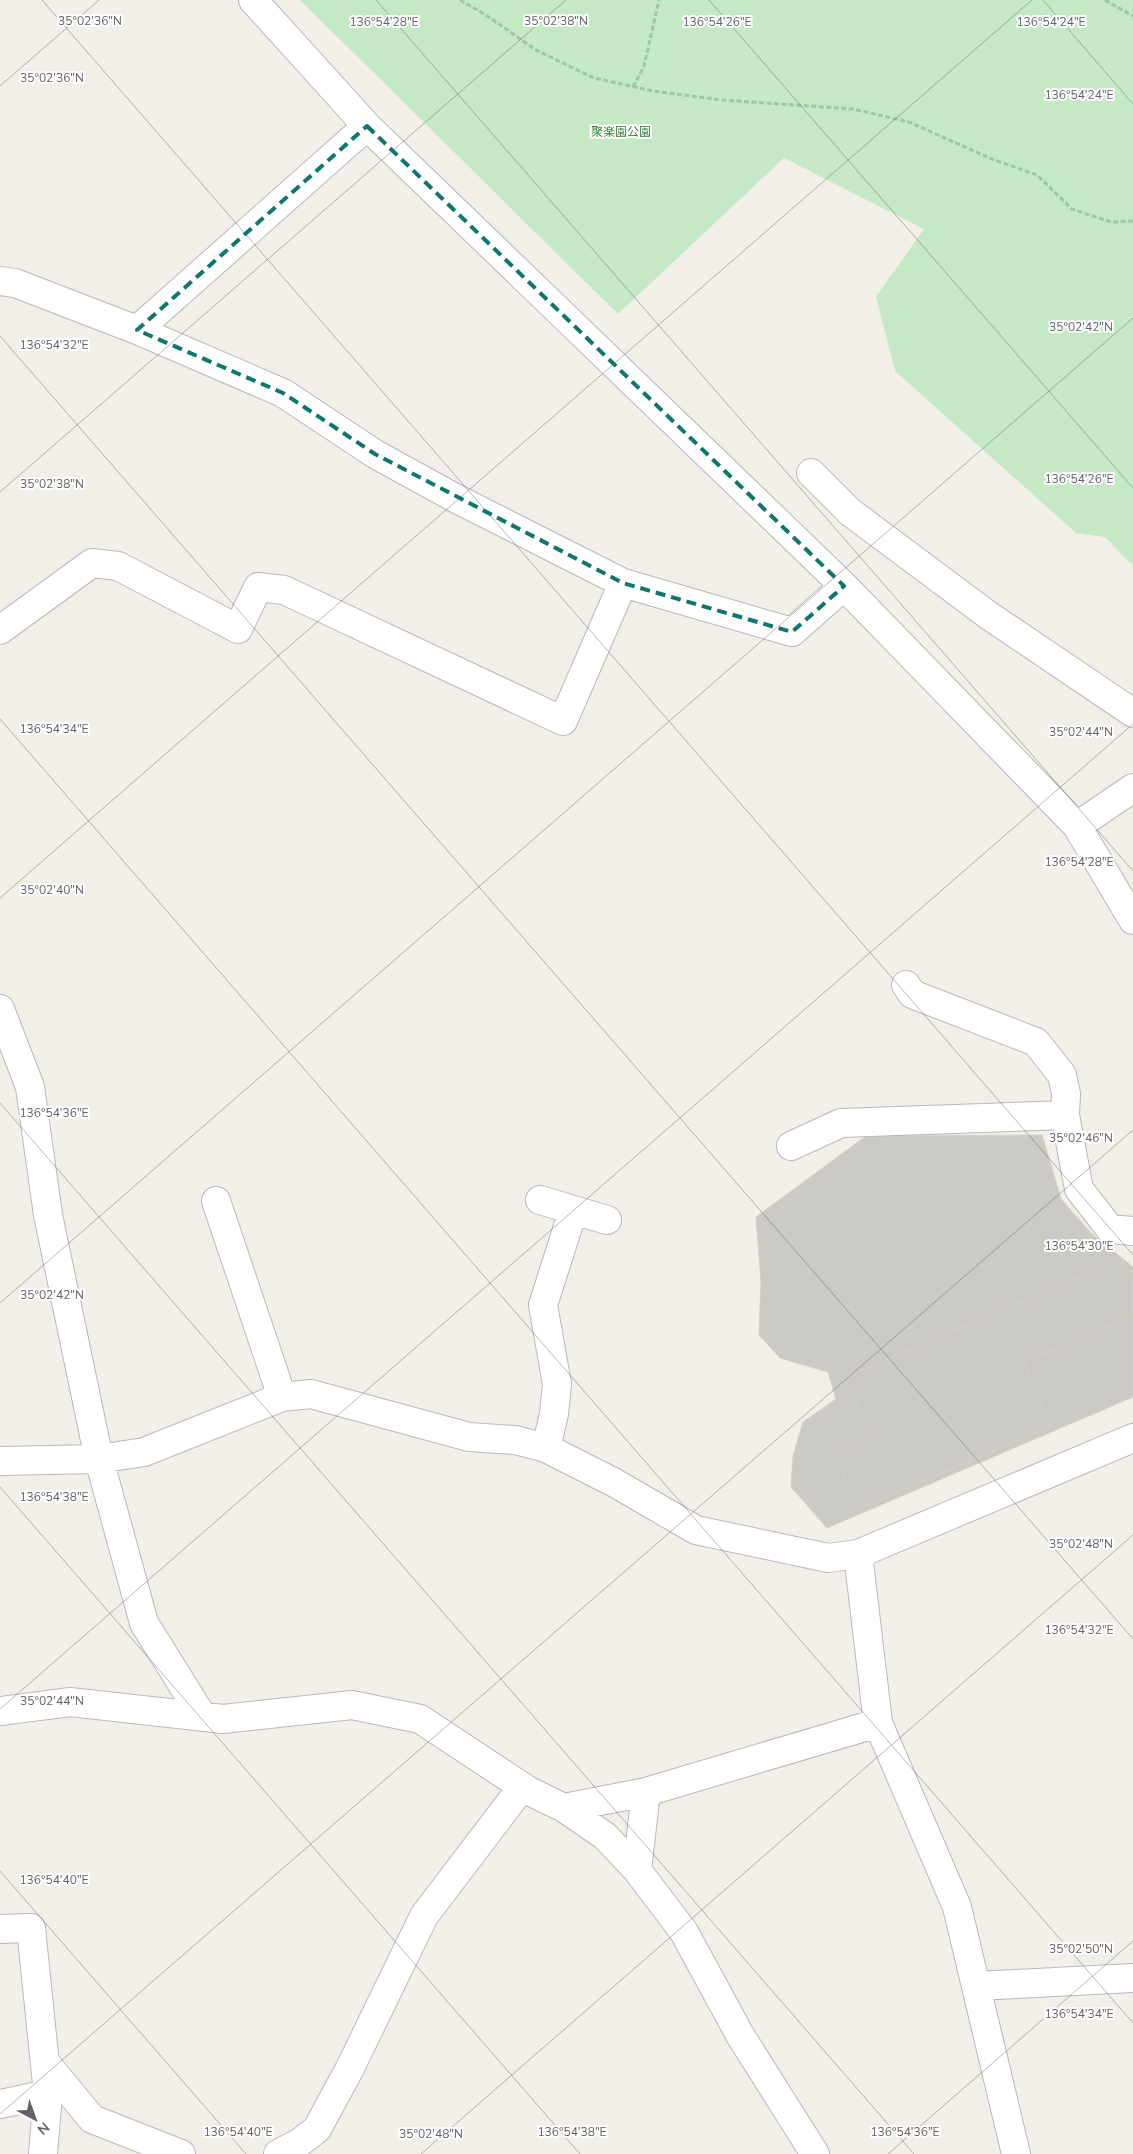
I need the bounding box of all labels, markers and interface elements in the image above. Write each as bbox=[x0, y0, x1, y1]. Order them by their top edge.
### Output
text: 35°02'36"N bbox=[58, 13, 122, 29]
text: 35°02'38"N bbox=[524, 13, 588, 29]
text: 136°54'28"E bbox=[349, 14, 419, 30]
text: 136°54'26"E bbox=[682, 14, 752, 30]
text: 136°54'24"E bbox=[1016, 14, 1086, 30]
text: 35°02'36"N bbox=[20, 70, 84, 86]
text: 136°54'24"E bbox=[1044, 87, 1114, 103]
park label: 聚楽園公園 bbox=[591, 124, 651, 140]
text: 35°02'42"N bbox=[1049, 319, 1113, 335]
text: 136°54'32"E bbox=[19, 337, 89, 353]
text: 136°54'26"E bbox=[1044, 471, 1114, 487]
text: 35°02'38"N bbox=[20, 476, 84, 492]
text: 136°54'34"E bbox=[19, 721, 89, 737]
text: 35°02'44"N bbox=[1049, 724, 1113, 740]
text: 136°54'28"E bbox=[1044, 854, 1114, 870]
text: 35°02'40"N bbox=[20, 882, 84, 898]
text: 136°54'36"E bbox=[19, 1105, 89, 1121]
text: 35°02'46"N bbox=[1049, 1130, 1113, 1146]
text: 136°54'30"E bbox=[1044, 1238, 1114, 1254]
text: 35°02'42"N bbox=[20, 1287, 84, 1303]
text: 136°54'38"E bbox=[19, 1489, 89, 1505]
text: 35°02'48"N bbox=[1049, 1536, 1113, 1552]
text: 136°54'32"E bbox=[1044, 1622, 1114, 1638]
text: 35°02'44"N bbox=[20, 1693, 84, 1709]
text: 136°54'40"E bbox=[19, 1872, 89, 1888]
text: 35°02'50"N bbox=[1049, 1941, 1113, 1957]
text: 136°54'34"E bbox=[1044, 2006, 1114, 2022]
north arrow bbox=[10, 2094, 60, 2144]
text: N bbox=[33, 2118, 53, 2139]
text: 136°54'40"E bbox=[203, 2124, 273, 2140]
text: 136°54'38"E bbox=[537, 2124, 607, 2140]
text: 136°54'36"E bbox=[870, 2124, 940, 2140]
text: 35°02'48"N bbox=[399, 2126, 463, 2142]

